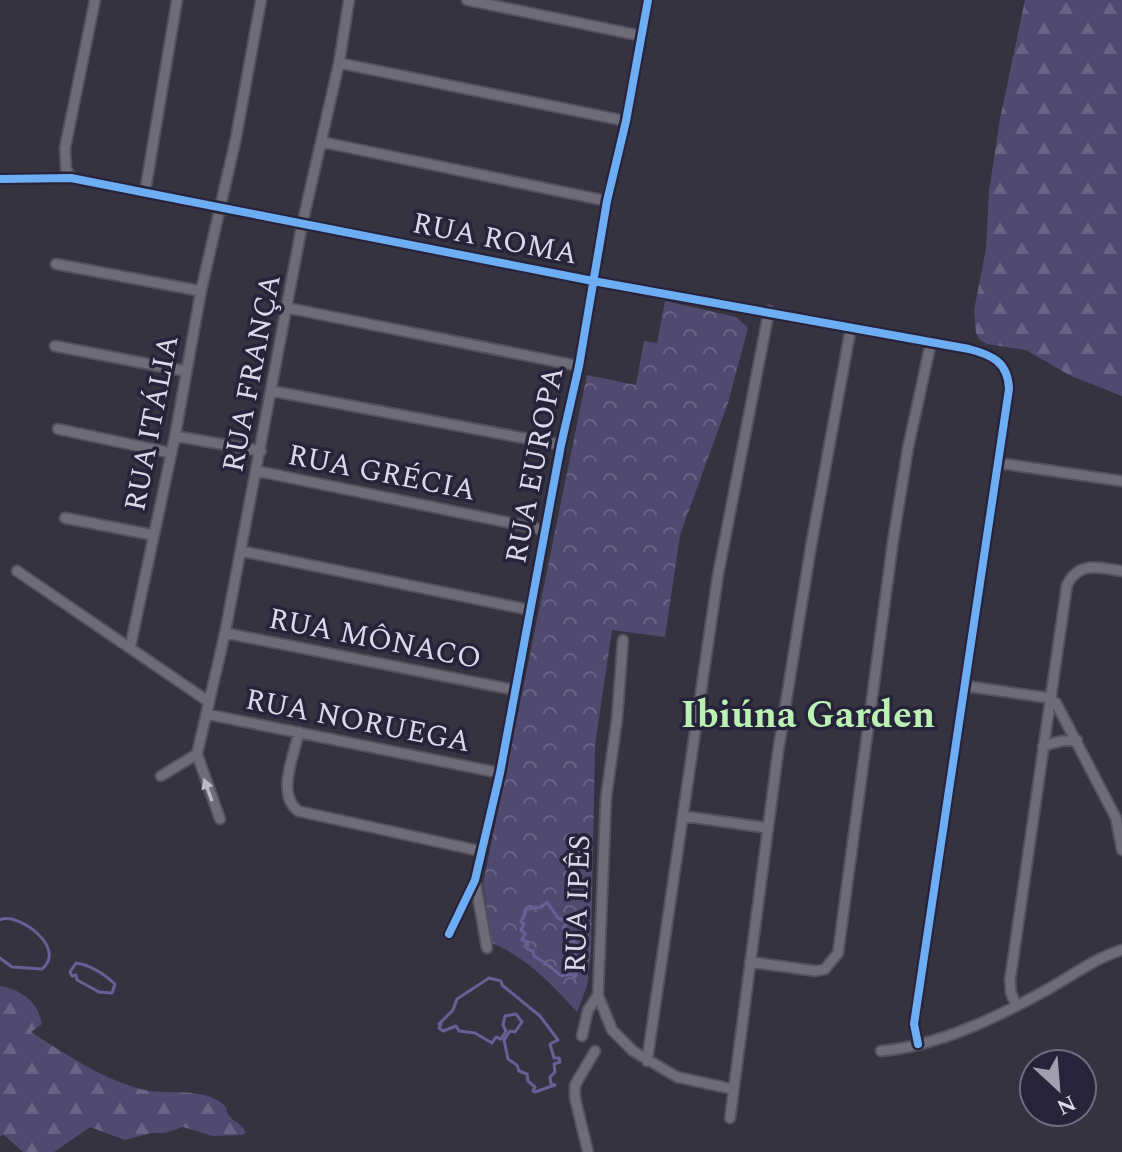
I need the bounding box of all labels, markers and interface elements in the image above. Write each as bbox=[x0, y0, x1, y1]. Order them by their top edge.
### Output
street label: RUA ROMA bbox=[408, 200, 581, 278]
street label: RUA FRANÇA bbox=[210, 270, 294, 476]
street label: RUA ITÁLIA bbox=[112, 331, 192, 515]
street label: RUA EUROPA bbox=[493, 363, 577, 567]
street label: RUA GRÉCIA bbox=[284, 432, 480, 514]
street label: RUA MÔNACO bbox=[265, 596, 485, 682]
street label: RUA NORUEGA bbox=[241, 677, 474, 765]
district label: Ibiúna Garden bbox=[681, 687, 935, 745]
one-way arrow bbox=[201, 778, 214, 802]
street label: RUA IPÊS bbox=[553, 834, 603, 974]
north arrow bbox=[1018, 1048, 1098, 1128]
text: N bbox=[1051, 1086, 1081, 1123]

